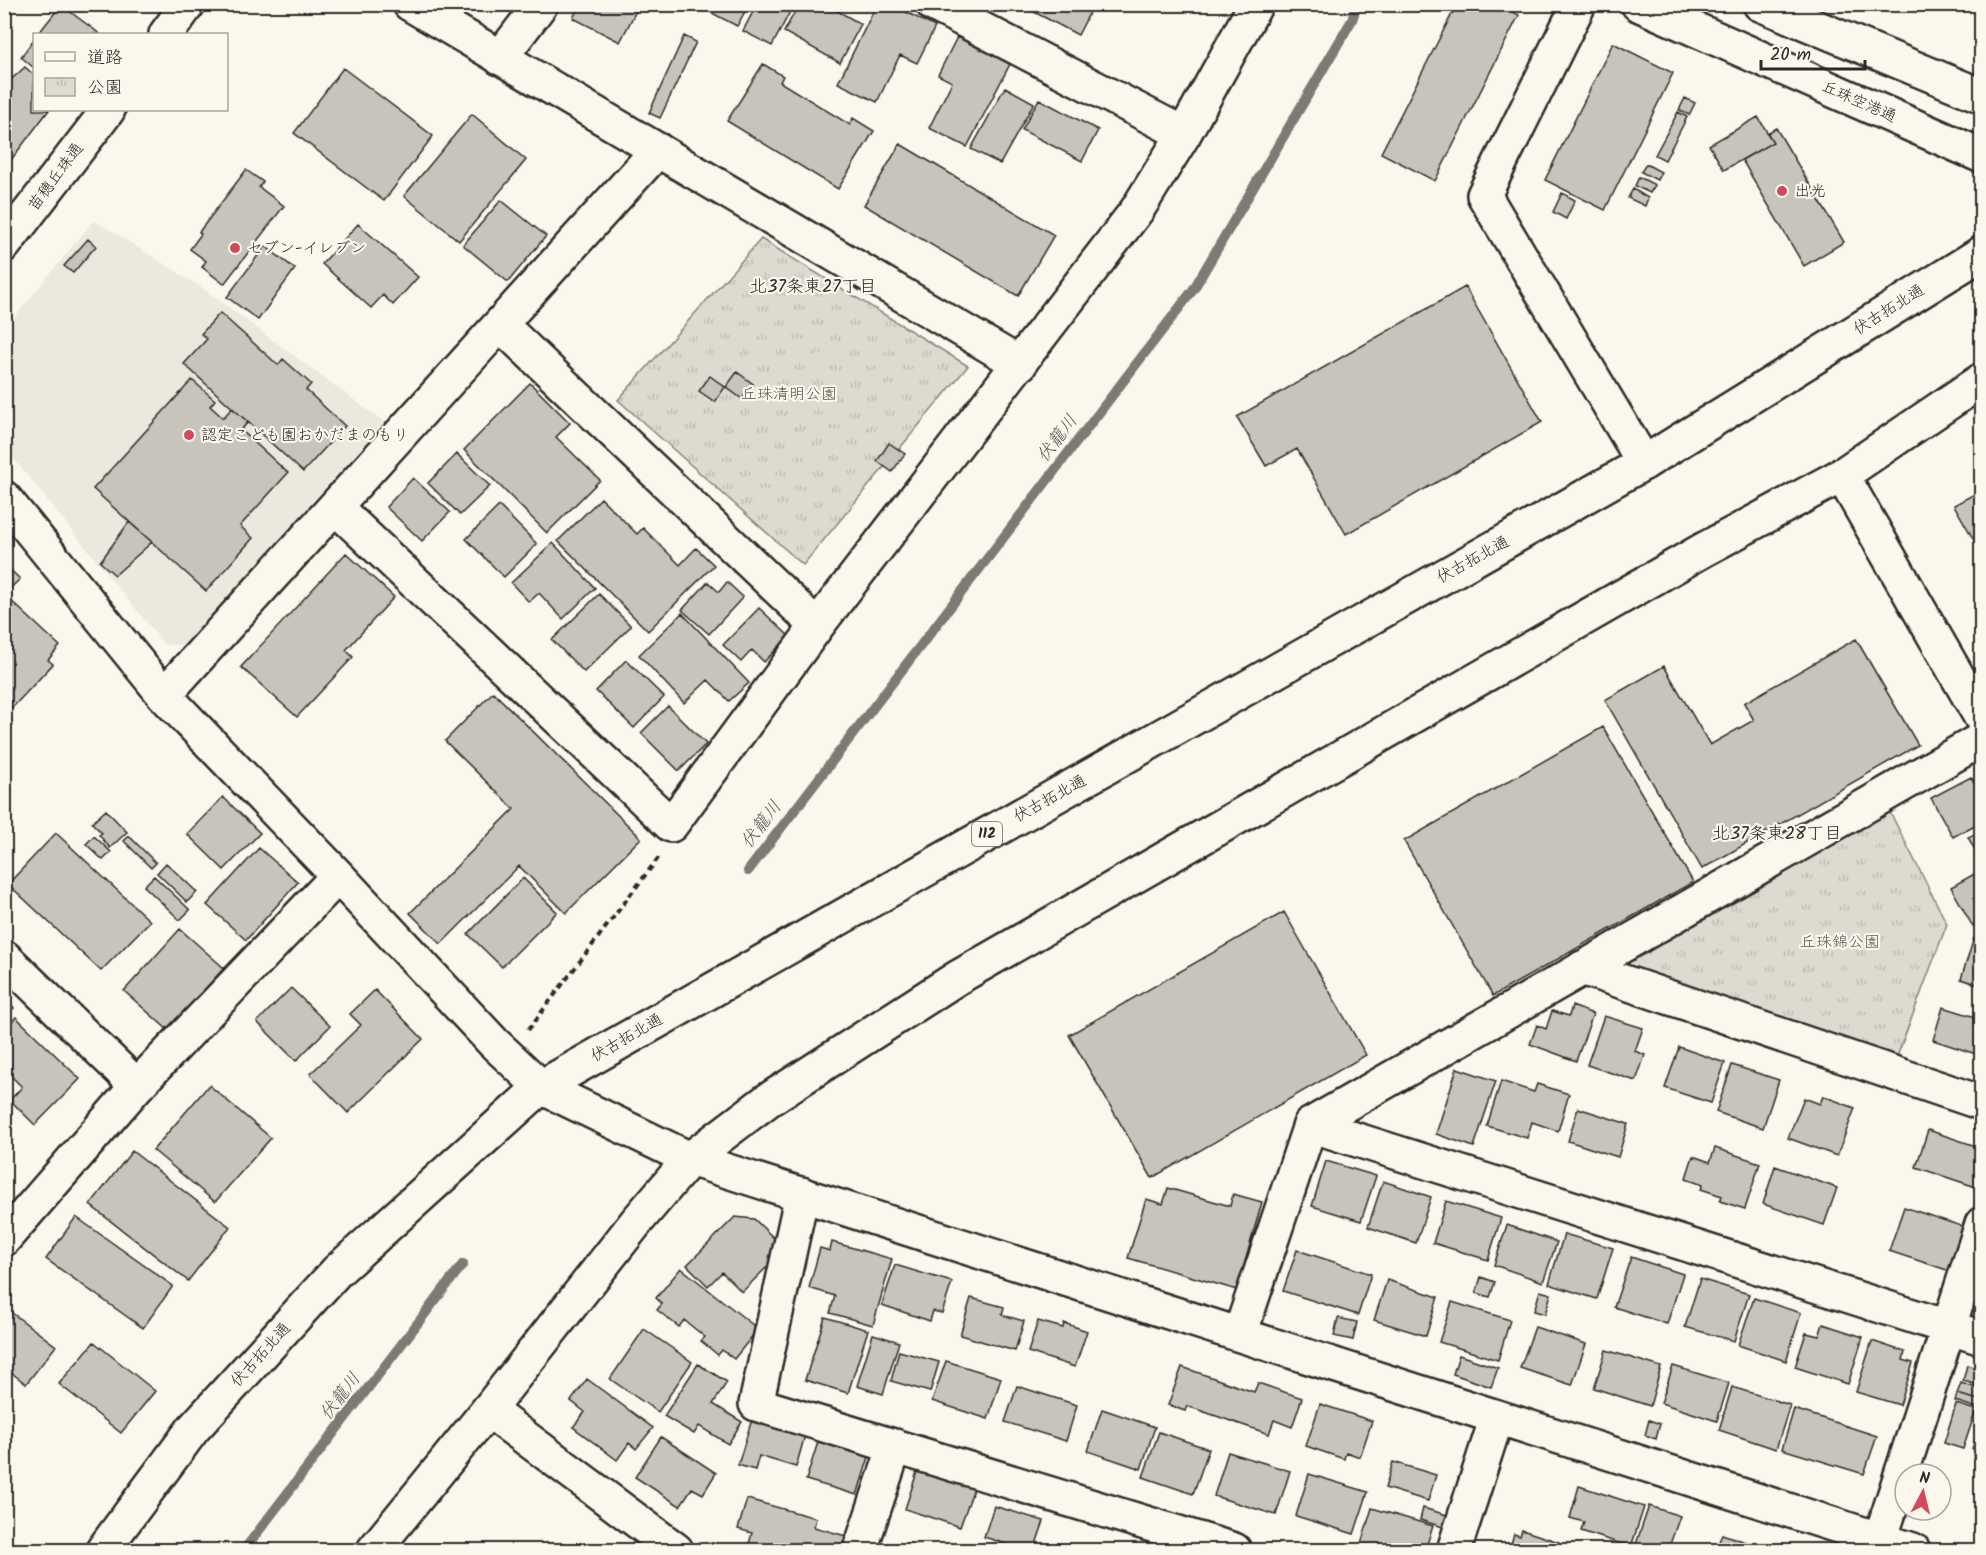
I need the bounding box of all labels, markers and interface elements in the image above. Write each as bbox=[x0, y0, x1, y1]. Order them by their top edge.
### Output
legend bbox=[33, 33, 228, 111]
scale bar bbox=[1761, 33, 1864, 71]
text: 20 m bbox=[1770, 41, 1811, 70]
text: 道路 bbox=[87, 44, 123, 73]
text: 公園 bbox=[87, 74, 123, 103]
street label: 丘珠空港通 bbox=[1817, 74, 1901, 130]
street label: 苗穂丘珠通 bbox=[22, 138, 90, 216]
place label: 出光 bbox=[1794, 179, 1826, 204]
marker: 出光 bbox=[1775, 184, 1789, 198]
place label: セブン-イレブン bbox=[247, 236, 366, 261]
marker: セブン-イレブン bbox=[228, 241, 242, 255]
district label: 北37条東27丁目 bbox=[749, 273, 877, 302]
street label: 伏古拓北通 bbox=[1848, 278, 1930, 342]
park label: 丘珠清明公園 bbox=[741, 382, 837, 407]
water label: 伏籠川 bbox=[1030, 409, 1086, 469]
place label: 認定こども園おかだまのもり bbox=[201, 423, 409, 448]
marker: 認定こども園おかだまのもり bbox=[182, 428, 196, 442]
street label: 伏古拓北通 bbox=[1432, 530, 1514, 590]
street label: 伏古拓北通 bbox=[1009, 769, 1091, 829]
water label: 伏籠川 bbox=[734, 795, 790, 855]
district label: 北37条東28丁目 bbox=[1712, 820, 1842, 849]
road number: 112 bbox=[972, 822, 1002, 846]
park label: 丘珠錦公園 bbox=[1800, 930, 1880, 955]
street label: 伏古拓北通 bbox=[586, 1007, 668, 1069]
street label: 伏古拓北通 bbox=[225, 1317, 297, 1393]
water label: 伏籠川 bbox=[313, 1367, 369, 1427]
north arrow bbox=[1893, 1462, 1953, 1522]
text: N bbox=[1918, 1466, 1931, 1492]

